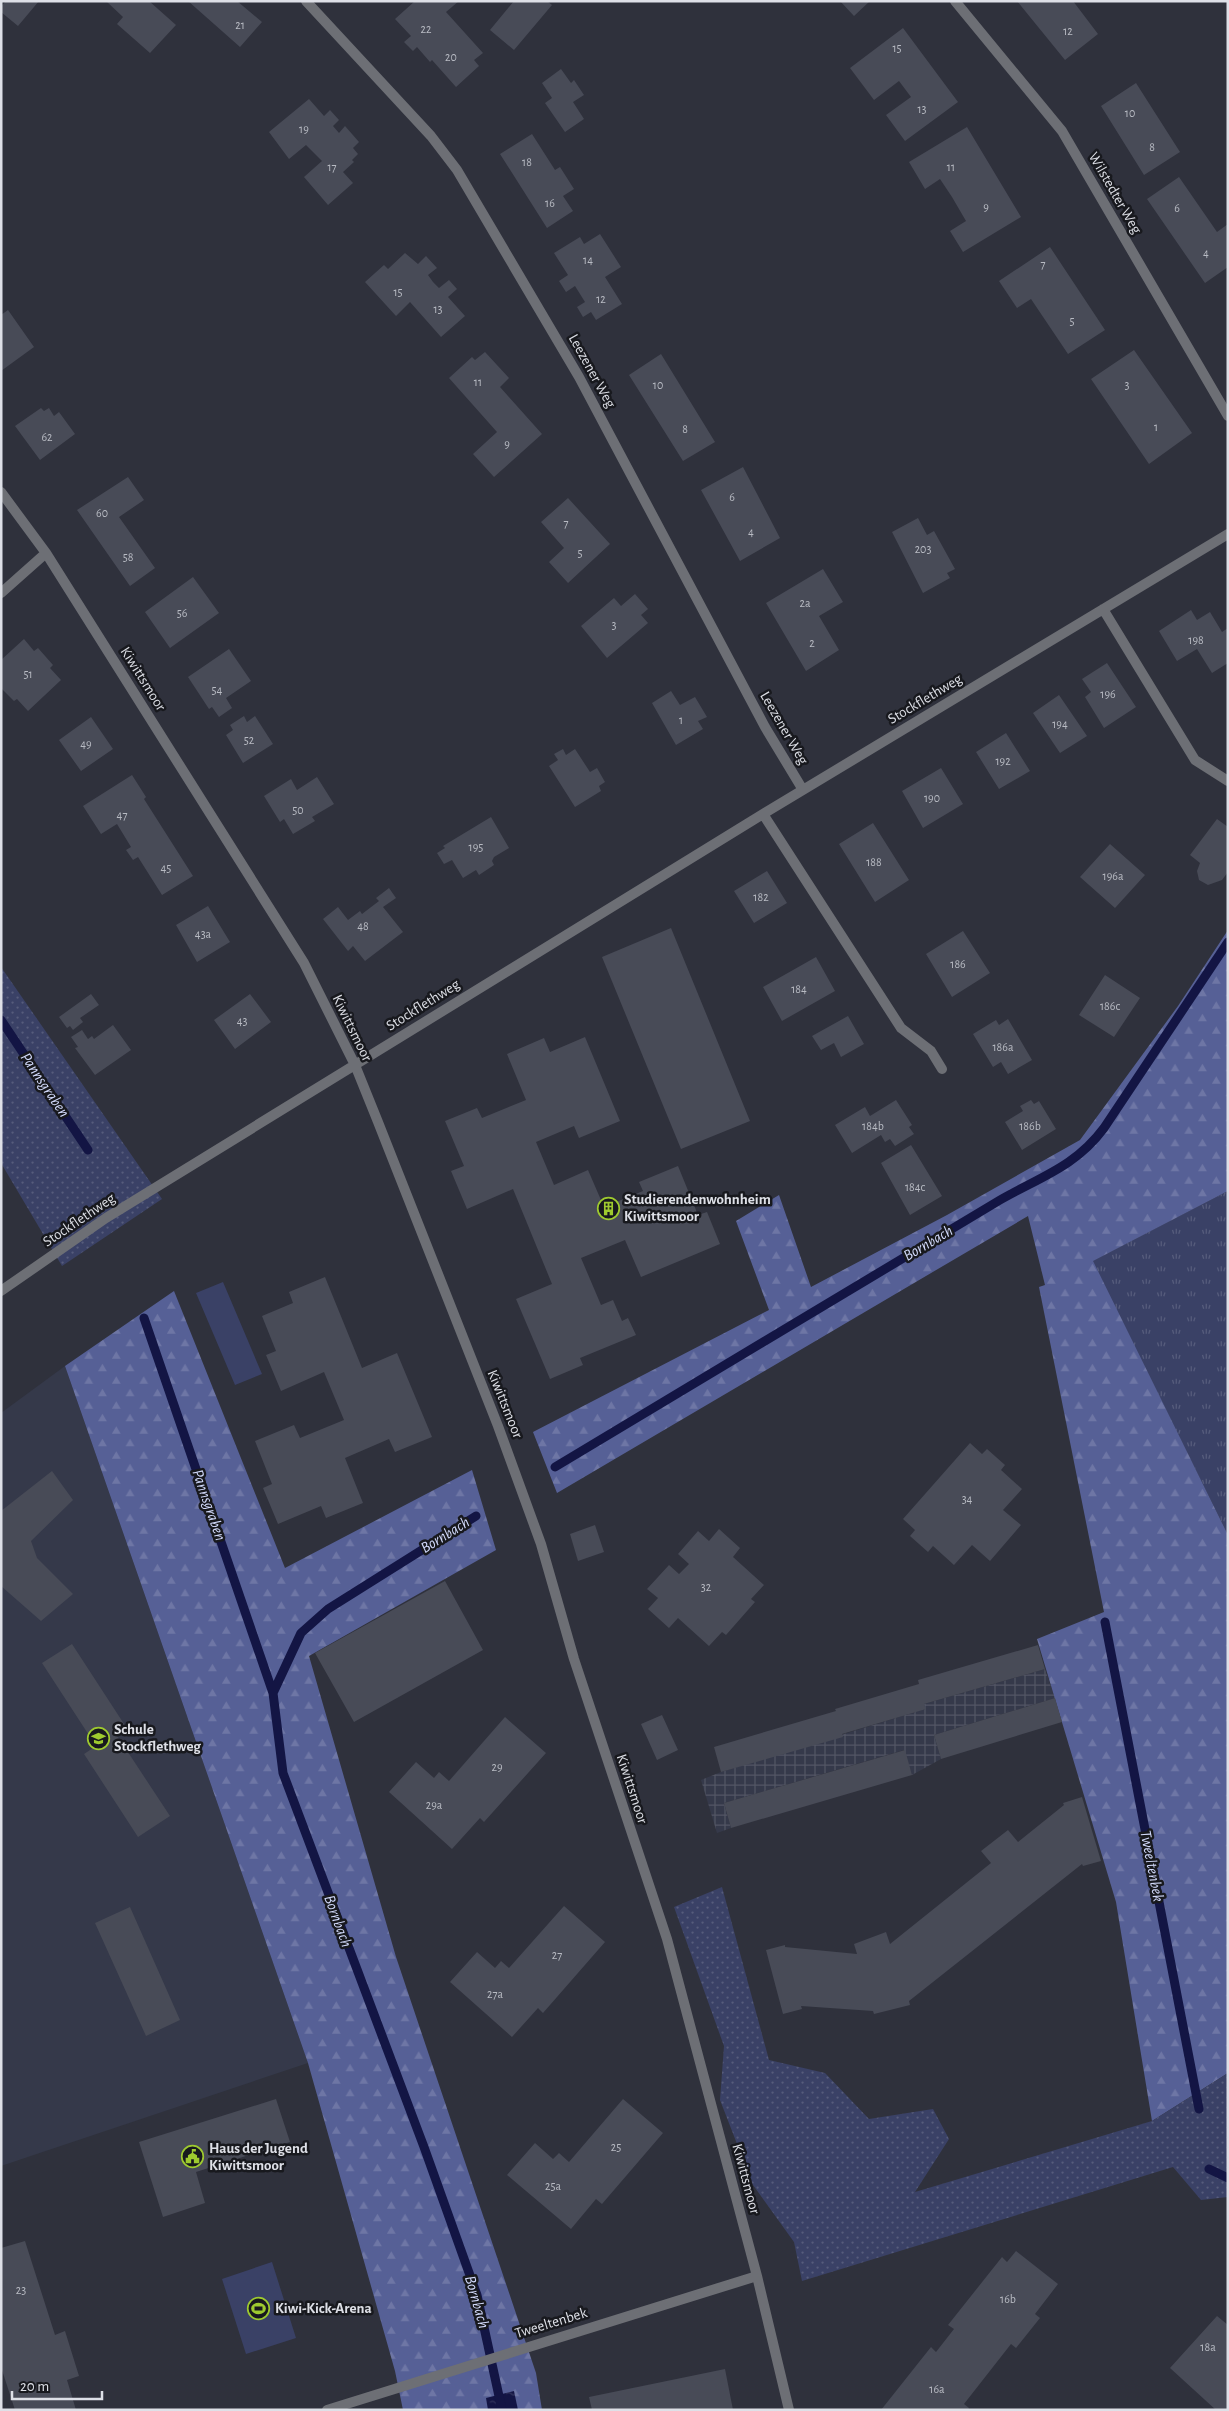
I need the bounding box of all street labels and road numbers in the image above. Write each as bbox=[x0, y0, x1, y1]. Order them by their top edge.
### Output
street label: Wilstedter Weg bbox=[1086, 150, 1145, 237]
street label: Leezener Weg bbox=[566, 332, 619, 411]
street label: Kiwittsmoor bbox=[118, 644, 169, 714]
street label: Stockflethweg bbox=[885, 671, 965, 727]
street label: Leezener Weg bbox=[757, 689, 811, 768]
street label: Stockflethweg bbox=[384, 976, 463, 1033]
street label: Kiwittsmoor bbox=[329, 992, 375, 1064]
street label: Stockflethweg bbox=[40, 1190, 118, 1250]
street label: Kiwittsmoor bbox=[485, 1368, 526, 1440]
street label: Kiwittsmoor bbox=[614, 1752, 650, 1826]
street label: Kiwittsmoor bbox=[729, 2142, 763, 2216]
street label: Tweeltenbek bbox=[513, 2305, 589, 2341]

